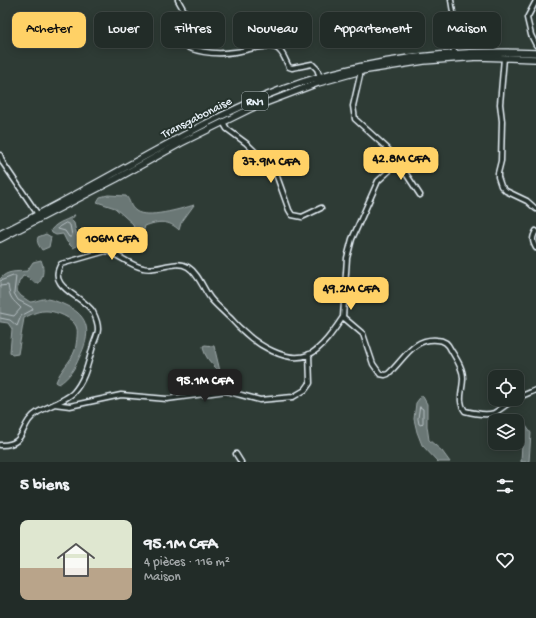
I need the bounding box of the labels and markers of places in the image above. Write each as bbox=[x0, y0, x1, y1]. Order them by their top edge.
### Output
pin: 42.8M CFA bbox=[355, 147, 447, 181]
pin: 37.9M CFA bbox=[225, 150, 317, 184]
pin: 106M CFA bbox=[71, 227, 153, 261]
pin: 49.2M CFA bbox=[305, 277, 397, 311]
pin: 95.1M CFA bbox=[159, 369, 251, 403]

